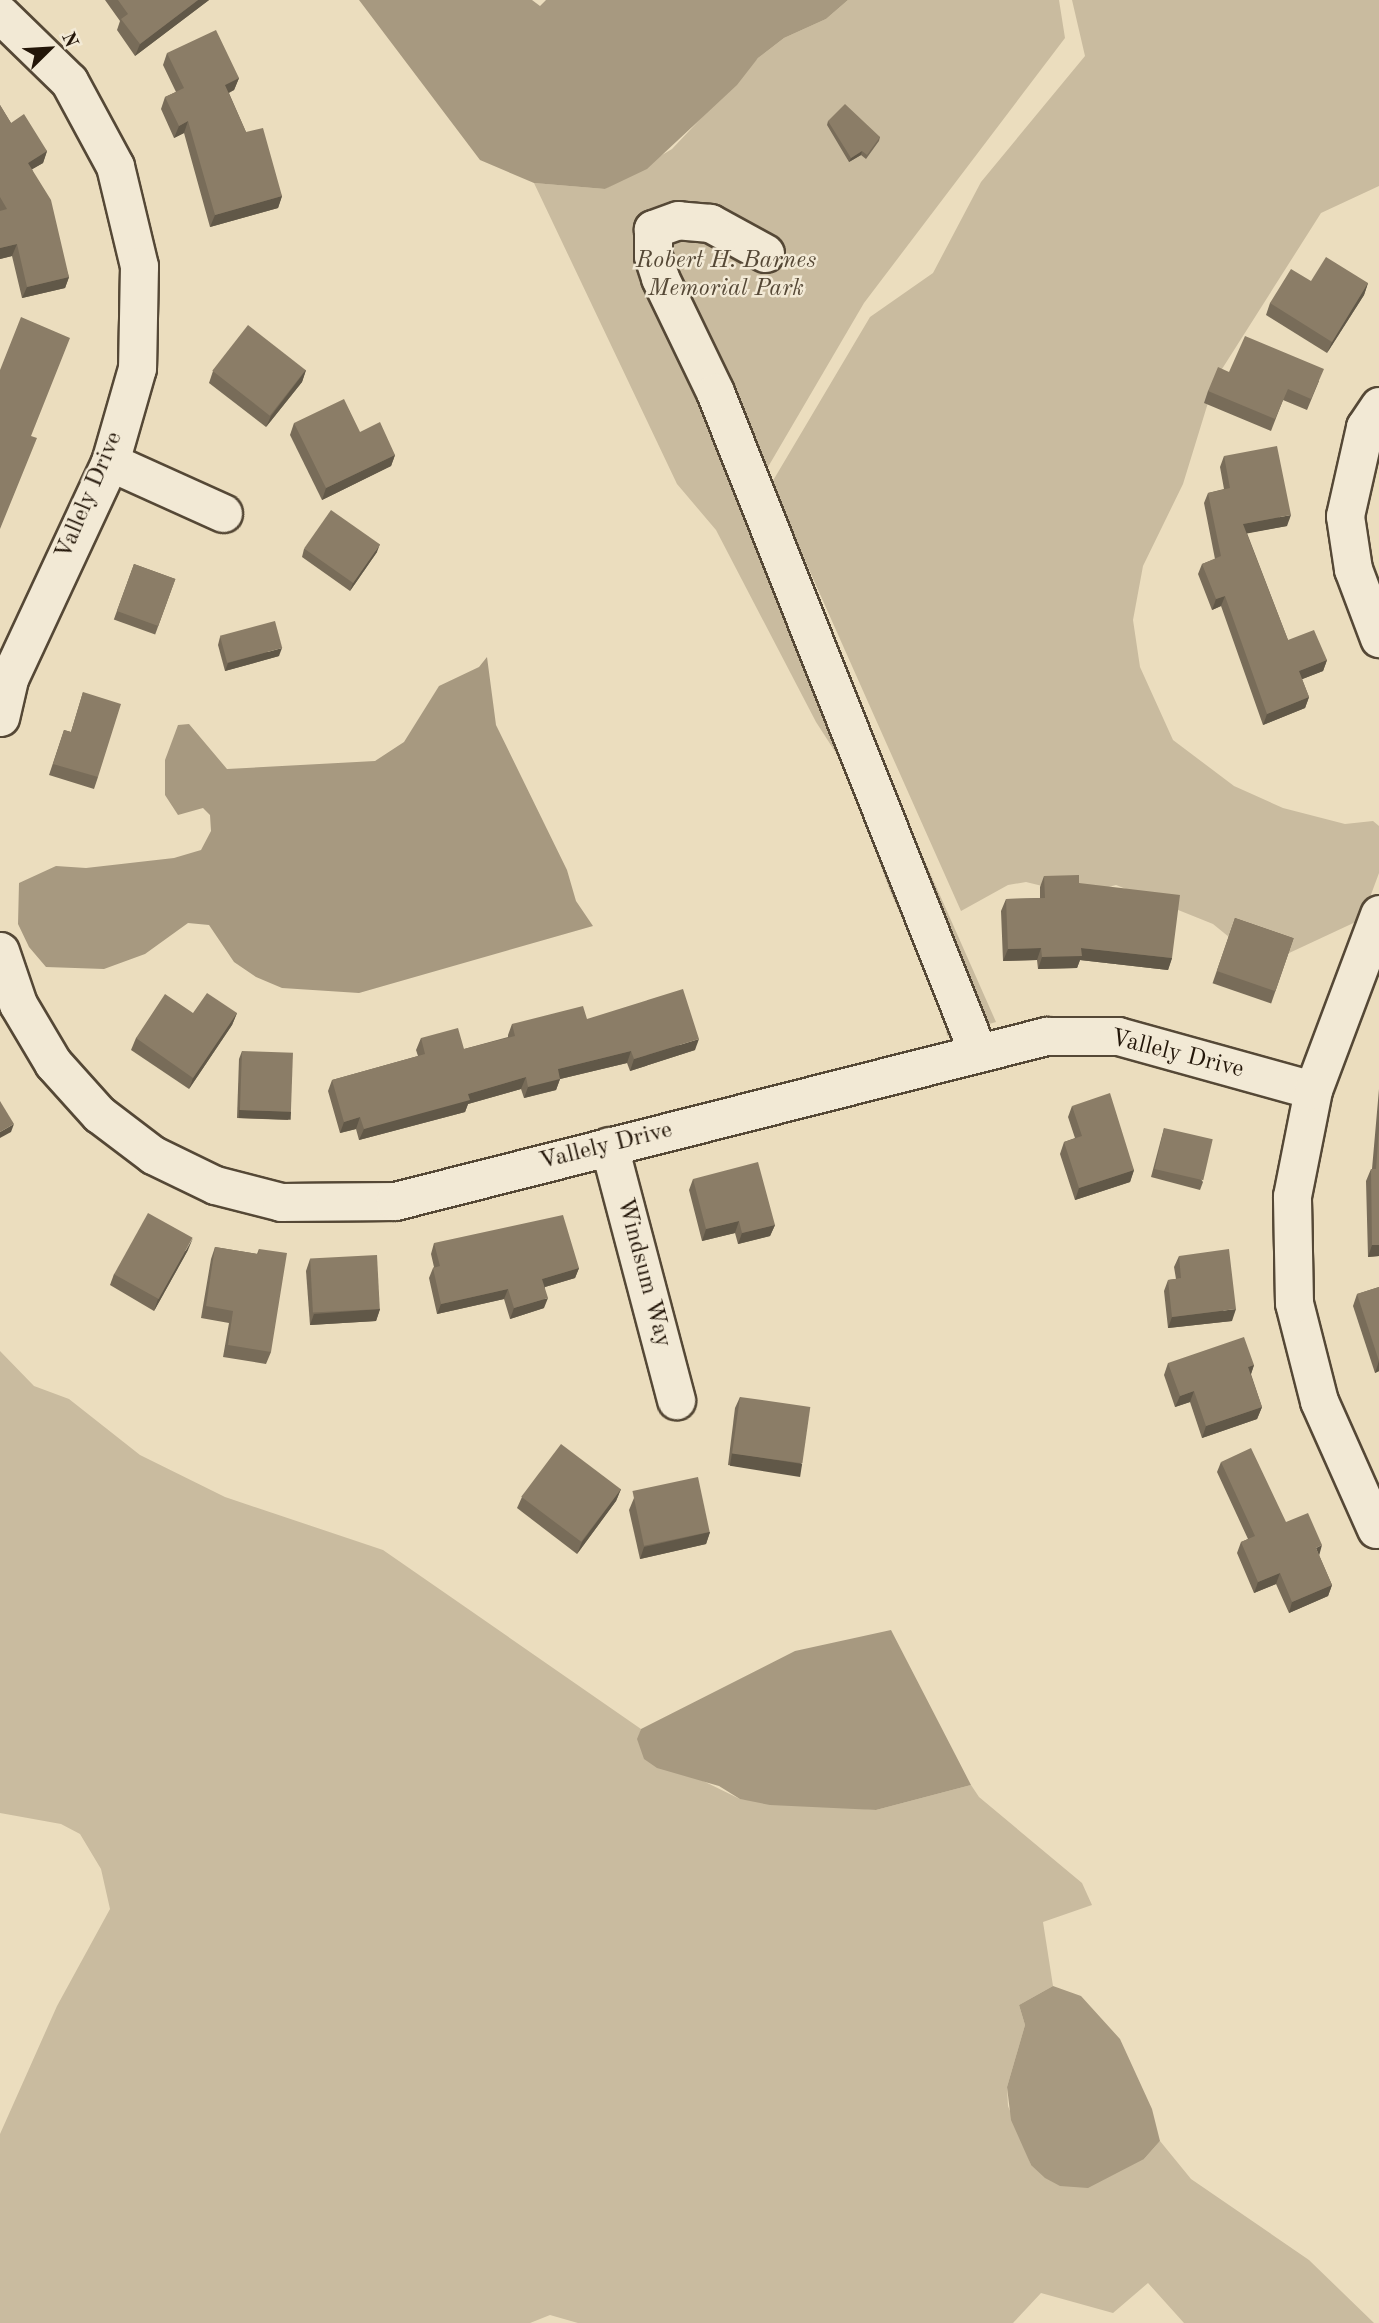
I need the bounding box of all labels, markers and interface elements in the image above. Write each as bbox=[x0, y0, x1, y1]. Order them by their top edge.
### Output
north arrow bbox=[14, 14, 84, 84]
text: N bbox=[57, 30, 80, 51]
park label: Robert H. Barnes Memorial Park bbox=[636, 248, 816, 304]
street label: Vallely Drive bbox=[50, 428, 130, 564]
street label: Vallely Drive bbox=[1108, 1025, 1246, 1085]
street label: Vallely Drive bbox=[537, 1117, 675, 1177]
street label: Windsum Way bbox=[609, 1195, 677, 1351]

